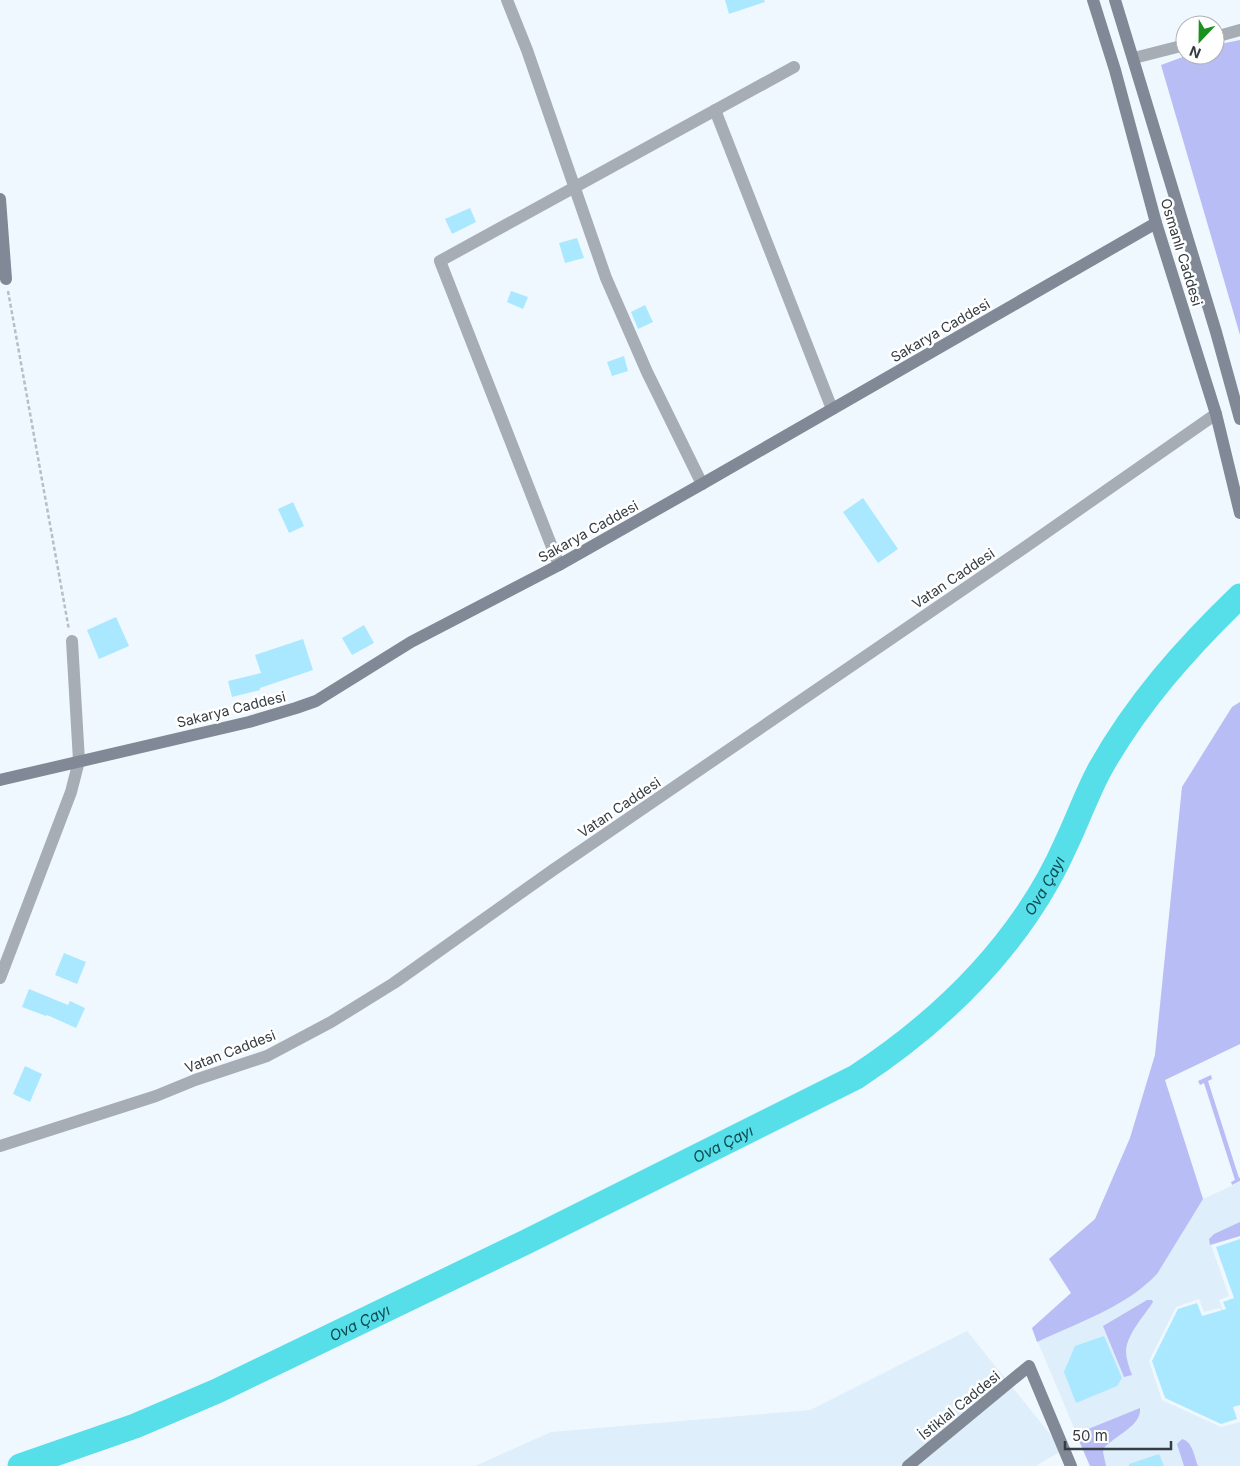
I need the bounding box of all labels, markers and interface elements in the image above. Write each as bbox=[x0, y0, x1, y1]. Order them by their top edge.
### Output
north arrow bbox=[1175, 15, 1225, 65]
text: N bbox=[1187, 43, 1203, 62]
street label: Osmanlı Caddesi bbox=[1158, 196, 1206, 308]
street label: Sakarya Caddesi bbox=[887, 295, 993, 365]
street label: Sakarya Caddesi bbox=[535, 496, 641, 566]
street label: Vatan Caddesi bbox=[909, 544, 997, 612]
street label: Sakarya Caddesi bbox=[175, 687, 287, 731]
street label: Vatan Caddesi bbox=[575, 773, 663, 841]
water label: Ova Çayı bbox=[1020, 853, 1069, 919]
street label: Vatan Caddesi bbox=[182, 1026, 278, 1076]
water label: Ova Çayı bbox=[689, 1120, 756, 1167]
water label: Ova Çayı bbox=[326, 1299, 393, 1345]
street label: İstiklal Caddesi bbox=[915, 1367, 1003, 1443]
scale bar bbox=[1065, 1418, 1171, 1450]
text: 50 m bbox=[1072, 1426, 1108, 1445]

